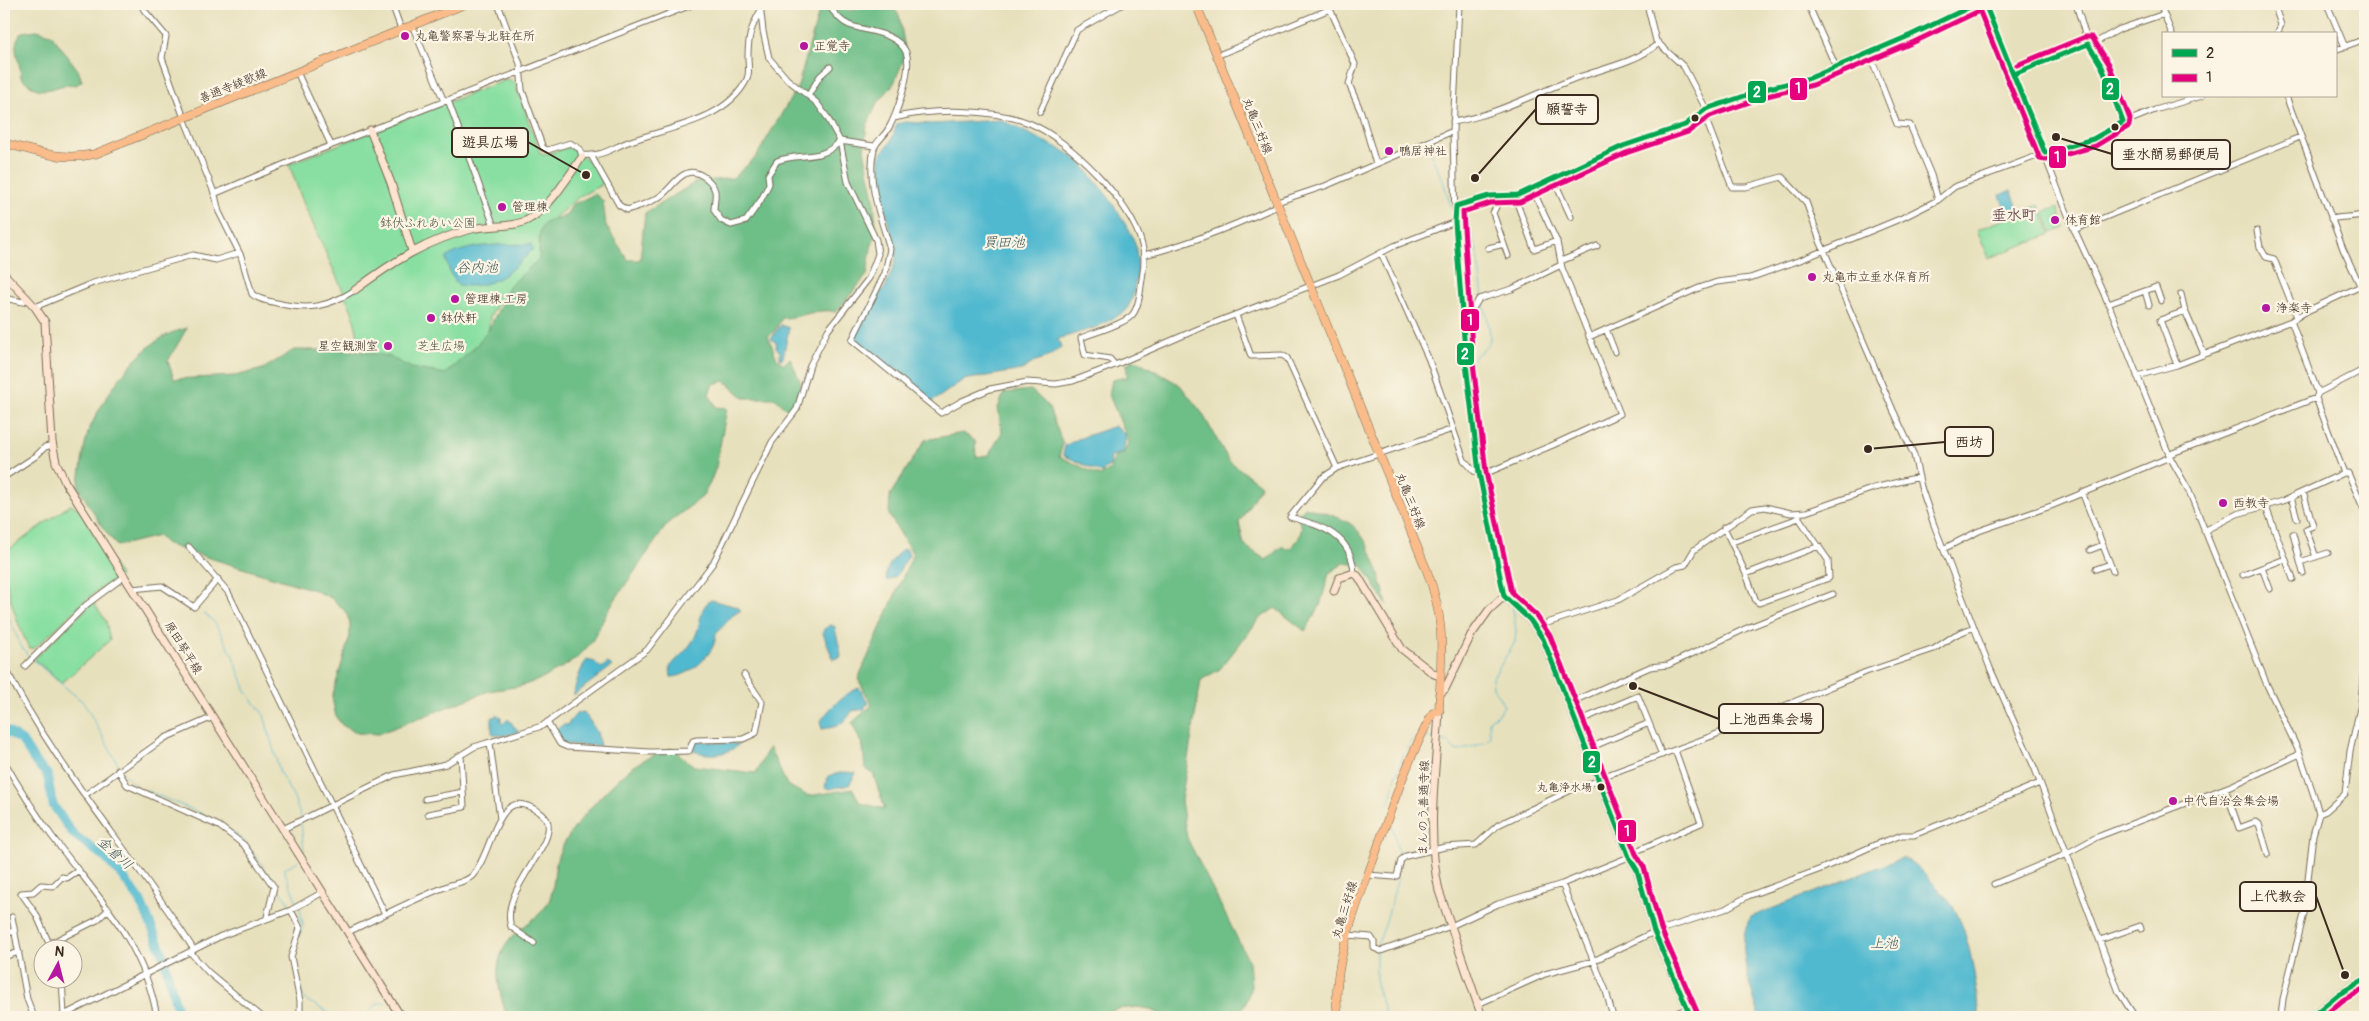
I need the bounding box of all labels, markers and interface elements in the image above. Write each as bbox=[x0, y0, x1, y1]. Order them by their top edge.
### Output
place label: 丸亀警察署与北駐在所 bbox=[415, 29, 535, 44]
marker: 丸亀警察署与北駐在所 bbox=[399, 30, 411, 42]
legend bbox=[2162, 32, 2336, 98]
place label: 正覚寺 bbox=[814, 39, 850, 54]
marker: 正覚寺 bbox=[798, 40, 810, 52]
text: 2 bbox=[2206, 44, 2214, 63]
street label: 善通寺綾歌線 bbox=[197, 66, 269, 106]
text: 1 bbox=[2206, 68, 2212, 87]
line badge: 1 bbox=[1789, 77, 1808, 101]
line badge: 2 bbox=[2101, 77, 2120, 101]
line badge: 2 bbox=[1747, 80, 1767, 104]
text: 1 bbox=[1795, 80, 1801, 97]
text: 2 bbox=[2106, 81, 2114, 98]
text: 2 bbox=[1753, 84, 1761, 101]
street label: 丸亀三好線 bbox=[1239, 95, 1275, 157]
callout: 願誓寺 bbox=[1536, 95, 1598, 124]
text: 願誓寺 bbox=[1546, 101, 1588, 118]
unlabelled marker bbox=[1690, 113, 1700, 123]
unlabelled marker bbox=[2110, 122, 2120, 132]
callout: 遊具広場 bbox=[452, 128, 528, 157]
text: 遊具広場 bbox=[462, 134, 518, 151]
callout: 垂水簡易郵便局 bbox=[2112, 140, 2230, 169]
place label: 鴨居神社 bbox=[1399, 144, 1447, 159]
marker: 鴨居神社 bbox=[1383, 145, 1395, 157]
line badge: 1 bbox=[2048, 145, 2067, 169]
text: 垂水簡易郵便局 bbox=[2122, 146, 2220, 163]
text: 1 bbox=[2054, 149, 2060, 166]
place label: 管理棟 bbox=[512, 200, 548, 215]
marker: 管理棟 bbox=[496, 201, 508, 213]
district label: 垂水町 bbox=[1991, 206, 2037, 225]
place label: 体育館 bbox=[2065, 213, 2101, 228]
marker: 体育館 bbox=[2049, 214, 2061, 226]
park label: 鉢伏ふれあい公園 bbox=[380, 216, 476, 231]
water label: 買田池 bbox=[983, 234, 1026, 251]
water label: 谷内池 bbox=[456, 259, 499, 276]
place label: 丸亀市立垂水保育所 bbox=[1822, 270, 1930, 285]
marker: 丸亀市立垂水保育所 bbox=[1806, 271, 1818, 283]
place label: 管理棟 工房 bbox=[465, 292, 528, 307]
marker: 管理棟 工房 bbox=[449, 293, 461, 305]
place label: 浄楽寺 bbox=[2276, 301, 2312, 316]
marker: 浄楽寺 bbox=[2260, 302, 2272, 314]
line badge: 1 bbox=[1460, 308, 1480, 332]
place label: 鉢伏軒 bbox=[441, 311, 477, 326]
marker: 鉢伏軒 bbox=[425, 312, 437, 324]
text: 1 bbox=[1467, 312, 1473, 329]
place label: 星空観測室 bbox=[318, 339, 378, 354]
park label: 芝生広場 bbox=[417, 339, 465, 354]
marker: 星空観測室 bbox=[382, 340, 394, 352]
line badge: 2 bbox=[1456, 342, 1475, 366]
text: 2 bbox=[1461, 346, 1469, 363]
callout: 西坊 bbox=[1945, 427, 1993, 456]
text: 西坊 bbox=[1955, 434, 1983, 451]
street label: 丸亀三好線 bbox=[1392, 470, 1428, 532]
place label: 西教寺 bbox=[2233, 496, 2269, 511]
marker: 西教寺 bbox=[2217, 497, 2229, 509]
street label: 原田琴平線 bbox=[161, 619, 205, 677]
callout: 上池西集会場 bbox=[1719, 704, 1823, 733]
text: 上池西集会場 bbox=[1729, 711, 1813, 728]
line badge: 2 bbox=[1582, 750, 1601, 774]
text: 2 bbox=[1588, 754, 1596, 771]
street label: まんのう善通寺線 bbox=[1416, 760, 1432, 856]
place label: 丸亀浄水場 bbox=[1537, 781, 1592, 794]
marker: 丸亀浄水場 bbox=[1596, 782, 1606, 792]
place label: 中代自治会集会場 bbox=[2183, 794, 2279, 809]
marker: 中代自治会集会場 bbox=[2167, 795, 2179, 807]
line badge: 1 bbox=[1617, 819, 1637, 843]
text: 1 bbox=[1624, 823, 1630, 840]
water label: 金倉川 bbox=[94, 833, 136, 873]
street label: 丸亀三好線 bbox=[1329, 879, 1361, 941]
callout: 上代教会 bbox=[2240, 882, 2316, 911]
text: 上代教会 bbox=[2250, 888, 2306, 905]
water label: 上池 bbox=[1870, 935, 1899, 952]
north arrow bbox=[32, 938, 82, 988]
text: N bbox=[54, 943, 65, 961]

